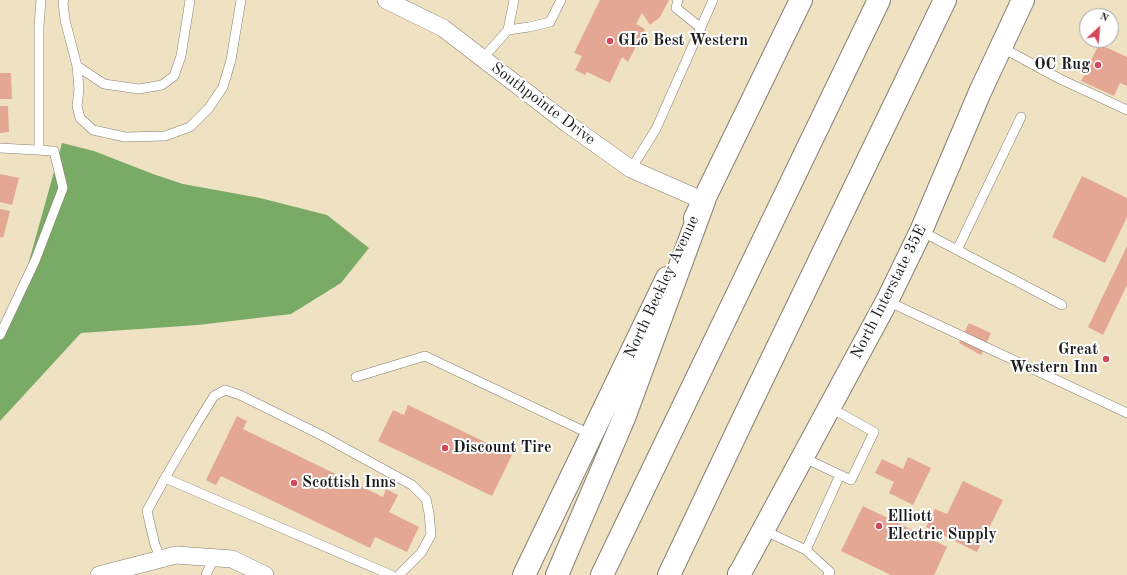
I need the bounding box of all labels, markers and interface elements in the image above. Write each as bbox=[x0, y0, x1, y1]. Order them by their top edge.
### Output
north arrow bbox=[1079, 8, 1119, 48]
text: N bbox=[1098, 11, 1110, 24]
place label: GLō Best Western bbox=[618, 31, 748, 51]
marker: GLō Best Western bbox=[605, 36, 615, 46]
place label: OC Rug bbox=[1034, 55, 1090, 75]
street label: Southpointe Drive bbox=[487, 58, 599, 150]
marker: OC Rug bbox=[1093, 60, 1103, 70]
street label: North Beckley Avenue bbox=[621, 213, 703, 361]
street label: North Interstate 35E bbox=[847, 222, 931, 362]
place label: Great Western Inn bbox=[1009, 340, 1098, 378]
marker: Great Western Inn bbox=[1101, 354, 1111, 364]
place label: Discount Tire bbox=[453, 438, 551, 458]
marker: Discount Tire bbox=[440, 443, 450, 453]
place label: Scottish Inns bbox=[302, 473, 396, 493]
marker: Scottish Inns bbox=[289, 478, 299, 488]
place label: Elliott Electric Supply bbox=[887, 507, 997, 545]
marker: Elliott Electric Supply bbox=[874, 521, 884, 531]

